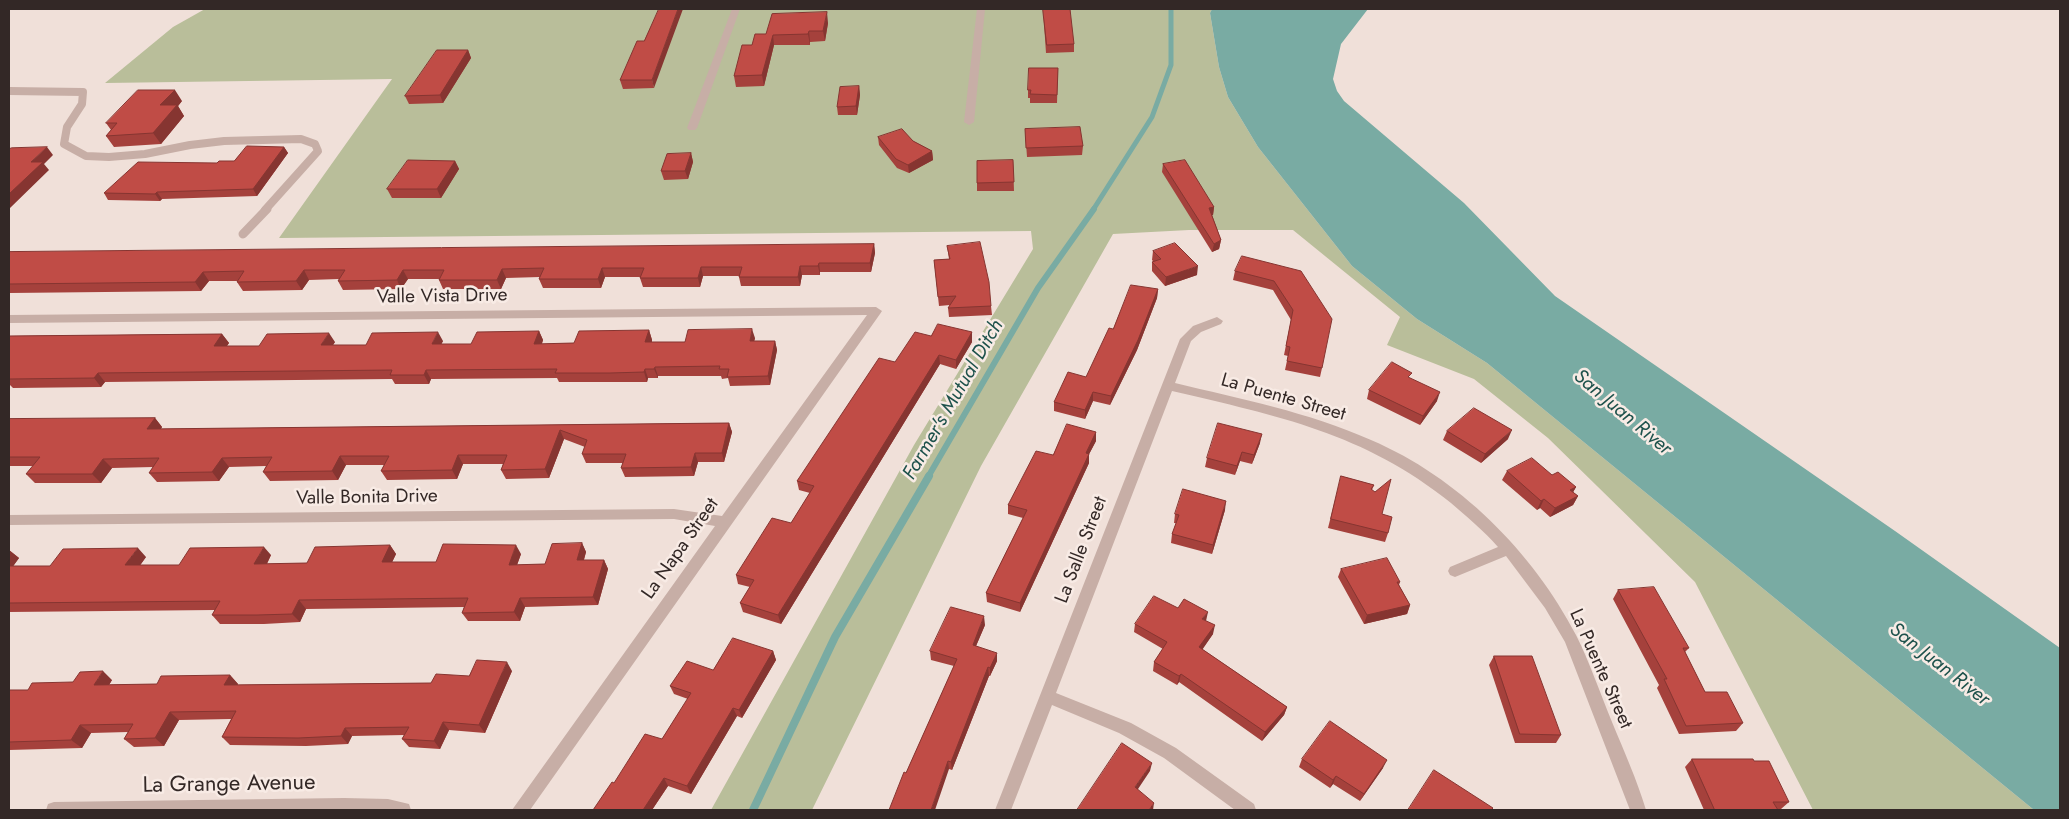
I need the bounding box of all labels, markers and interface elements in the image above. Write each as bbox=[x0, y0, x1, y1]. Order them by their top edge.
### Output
street label: Valle Vista Drive bbox=[376, 284, 508, 310]
water label: Farmer's Mutual Ditch bbox=[898, 316, 1010, 484]
water label: San Juan River bbox=[1568, 365, 1676, 461]
street label: La Puente Street bbox=[1218, 369, 1348, 427]
street label: Valle Bonita Drive bbox=[296, 485, 438, 511]
street label: La Salle Street bbox=[1051, 493, 1113, 607]
street label: La Napa Street bbox=[638, 494, 724, 604]
street label: La Puente Street bbox=[1563, 606, 1637, 732]
water label: San Juan River bbox=[1884, 618, 1994, 712]
street label: La Grange Avenue bbox=[142, 770, 316, 800]

